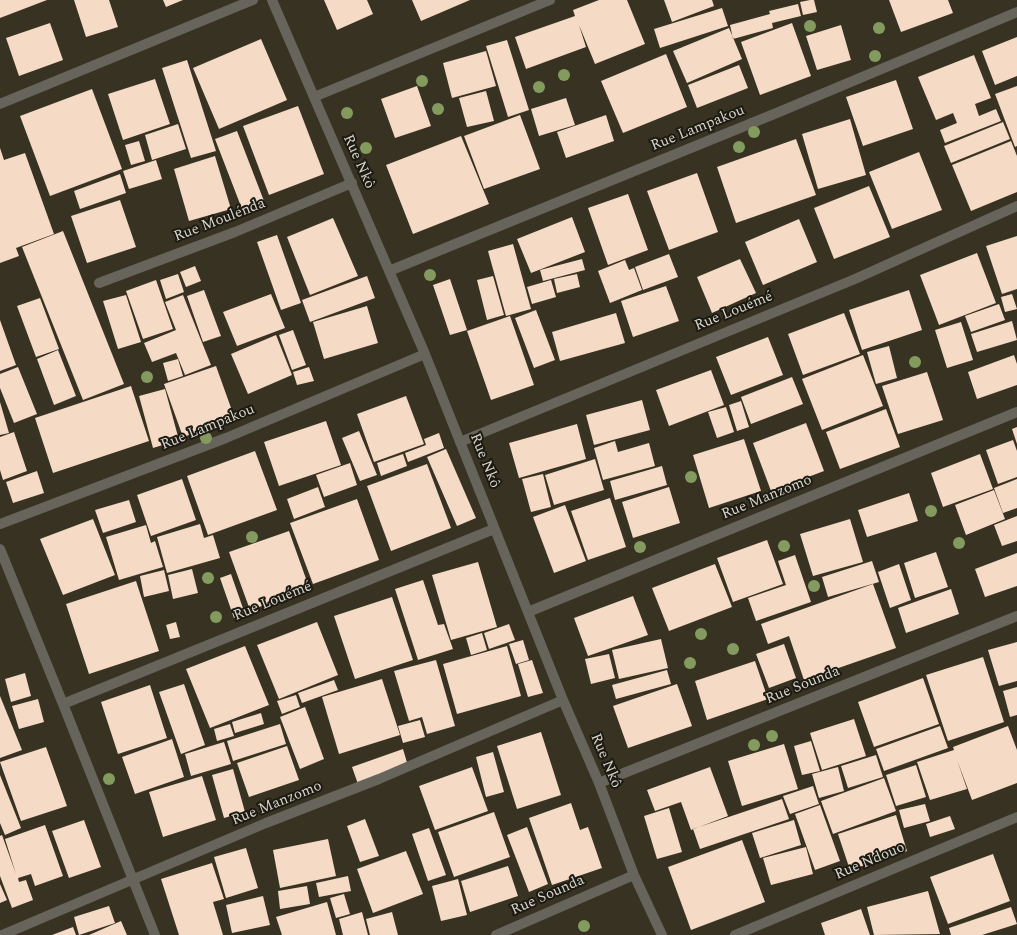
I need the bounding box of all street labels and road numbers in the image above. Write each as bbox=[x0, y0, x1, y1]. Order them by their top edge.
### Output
street label: Rue Lampakou bbox=[649, 102, 747, 156]
street label: Rue Nkô bbox=[338, 132, 378, 192]
street label: Rue Moulénda bbox=[172, 195, 268, 247]
street label: Rue Louémé bbox=[692, 288, 776, 336]
street label: Rue Lampakou bbox=[159, 401, 257, 455]
street label: Rue Nkô bbox=[465, 431, 503, 491]
street label: Rue Manzomo bbox=[719, 472, 815, 524]
street label: Rue Louémé bbox=[231, 578, 315, 626]
street label: Rue Sounda bbox=[763, 663, 843, 709]
street label: Rue Nkô bbox=[585, 731, 625, 791]
street label: Rue Manzomo bbox=[229, 778, 325, 830]
street label: Rue Ndouo bbox=[832, 839, 908, 885]
street label: Rue Sounda bbox=[508, 872, 588, 920]

